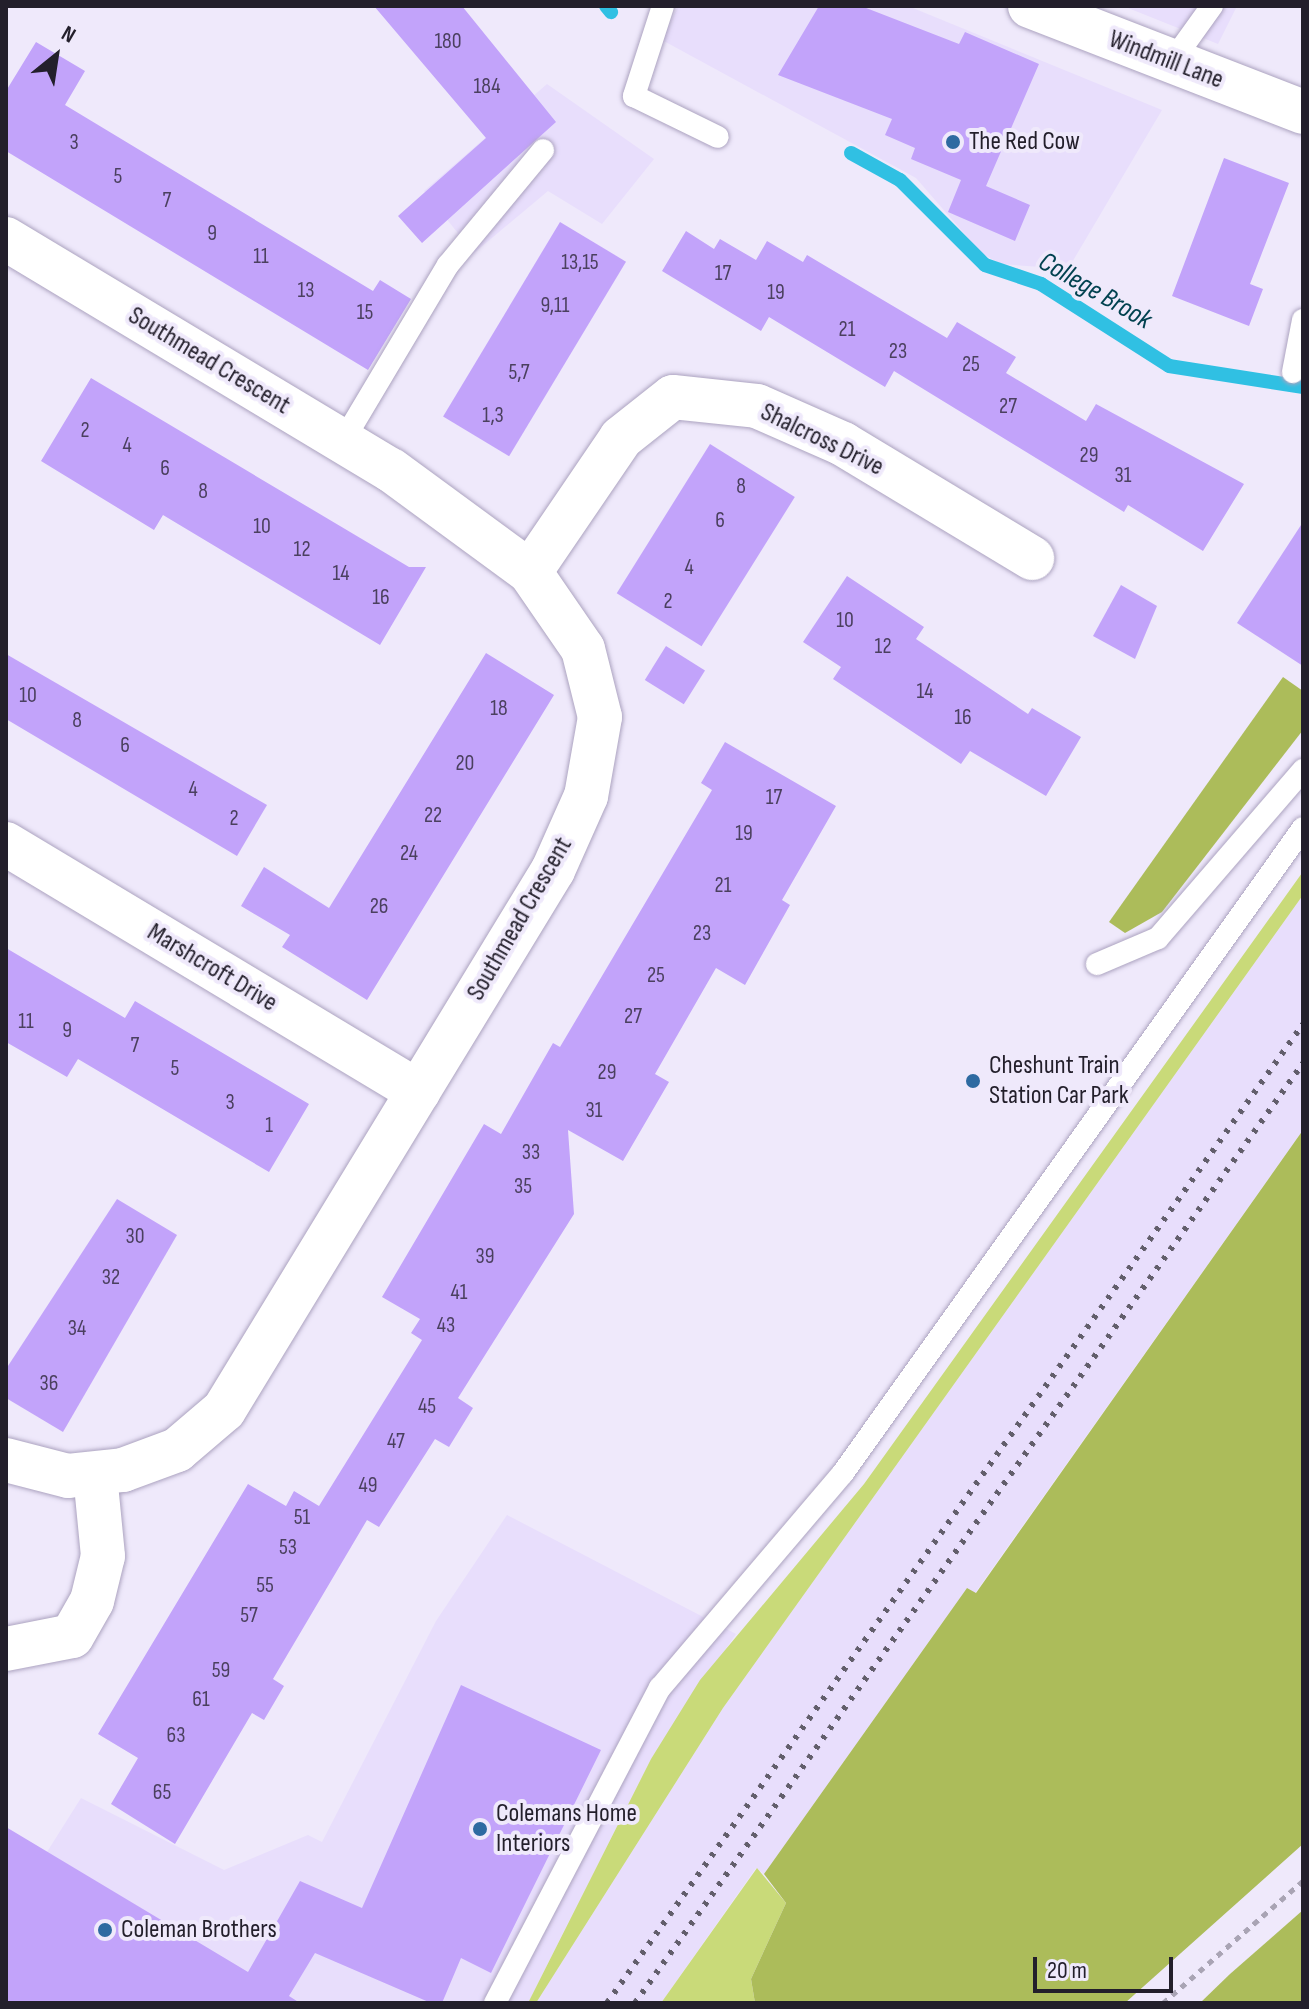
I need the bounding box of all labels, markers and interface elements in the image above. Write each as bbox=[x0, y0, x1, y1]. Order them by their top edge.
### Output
north arrow bbox=[16, 16, 96, 96]
text: N bbox=[56, 20, 80, 49]
street label: Windmill Lane bbox=[1104, 24, 1228, 96]
house number: 180 bbox=[434, 29, 462, 55]
house number: 184 bbox=[474, 74, 500, 100]
place label: The Red Cow bbox=[969, 126, 1080, 158]
house number: 3 bbox=[69, 130, 79, 156]
marker: The Red Cow bbox=[944, 133, 962, 151]
house number: 5 bbox=[114, 164, 122, 190]
house number: 7 bbox=[163, 188, 171, 214]
house number: 9 bbox=[207, 221, 217, 247]
house number: 11 bbox=[253, 244, 269, 270]
water label: College Brook bbox=[1032, 245, 1158, 337]
house number: 13,15 bbox=[561, 250, 599, 276]
house number: 17 bbox=[715, 261, 731, 287]
house number: 13 bbox=[298, 278, 314, 304]
house number: 19 bbox=[767, 280, 785, 306]
house number: 9,11 bbox=[541, 293, 569, 319]
street label: Southmead Crescent bbox=[122, 300, 296, 422]
house number: 15 bbox=[357, 300, 373, 326]
house number: 21 bbox=[839, 317, 855, 343]
house number: 23 bbox=[889, 339, 907, 365]
house number: 25 bbox=[962, 352, 980, 378]
house number: 5,7 bbox=[508, 360, 530, 386]
house number: 27 bbox=[999, 394, 1017, 420]
street label: Shalcross Drive bbox=[755, 397, 889, 483]
house number: 1,3 bbox=[482, 403, 504, 429]
house number: 2 bbox=[80, 418, 90, 444]
house number: 4 bbox=[122, 433, 132, 459]
house number: 29 bbox=[1080, 443, 1098, 469]
house number: 6 bbox=[160, 456, 170, 482]
house number: 31 bbox=[1115, 463, 1131, 489]
house number: 8 bbox=[736, 474, 746, 500]
house number: 8 bbox=[198, 479, 208, 505]
house number: 6 bbox=[715, 508, 725, 534]
house number: 10 bbox=[253, 514, 271, 540]
house number: 12 bbox=[293, 537, 311, 563]
house number: 4 bbox=[684, 555, 694, 581]
house number: 14 bbox=[333, 561, 349, 587]
house number: 16 bbox=[372, 585, 390, 611]
house number: 2 bbox=[663, 589, 673, 615]
house number: 10 bbox=[836, 608, 854, 634]
house number: 12 bbox=[874, 634, 892, 660]
house number: 14 bbox=[917, 679, 933, 705]
house number: 10 bbox=[19, 683, 37, 709]
house number: 18 bbox=[490, 696, 508, 722]
house number: 16 bbox=[954, 705, 972, 731]
house number: 8 bbox=[72, 708, 82, 734]
house number: 6 bbox=[120, 733, 130, 759]
house number: 20 bbox=[456, 751, 474, 777]
house number: 4 bbox=[188, 777, 198, 803]
house number: 17 bbox=[766, 785, 782, 811]
house number: 22 bbox=[424, 803, 442, 829]
house number: 2 bbox=[229, 806, 239, 832]
house number: 19 bbox=[735, 821, 753, 847]
street label: Southmead Crescent bbox=[461, 832, 579, 1006]
house number: 24 bbox=[400, 841, 418, 867]
house number: 21 bbox=[715, 873, 731, 899]
house number: 26 bbox=[370, 894, 388, 920]
street label: Marshcroft Drive bbox=[141, 917, 283, 1019]
house number: 23 bbox=[693, 921, 711, 947]
house number: 25 bbox=[647, 963, 665, 989]
house number: 27 bbox=[624, 1004, 642, 1030]
house number: 11 bbox=[18, 1009, 34, 1035]
house number: 9 bbox=[62, 1018, 72, 1044]
house number: 7 bbox=[131, 1033, 139, 1059]
place label: Cheshunt Train Station Car Park bbox=[989, 1050, 1129, 1112]
house number: 5 bbox=[171, 1056, 179, 1082]
house number: 29 bbox=[598, 1060, 616, 1086]
marker: Cheshunt Train Station Car Park bbox=[964, 1072, 982, 1090]
house number: 3 bbox=[225, 1090, 235, 1116]
house number: 31 bbox=[586, 1098, 602, 1124]
house number: 1 bbox=[265, 1113, 273, 1139]
house number: 33 bbox=[522, 1140, 540, 1166]
house number: 35 bbox=[514, 1174, 532, 1200]
house number: 30 bbox=[125, 1224, 145, 1250]
house number: 39 bbox=[476, 1244, 494, 1270]
house number: 32 bbox=[102, 1265, 120, 1291]
house number: 41 bbox=[451, 1280, 467, 1306]
house number: 43 bbox=[437, 1313, 455, 1339]
house number: 34 bbox=[68, 1316, 86, 1342]
house number: 36 bbox=[40, 1371, 58, 1397]
house number: 45 bbox=[418, 1394, 436, 1420]
house number: 47 bbox=[387, 1429, 405, 1455]
house number: 49 bbox=[359, 1473, 377, 1499]
house number: 51 bbox=[294, 1505, 310, 1531]
house number: 53 bbox=[279, 1535, 297, 1561]
house number: 55 bbox=[256, 1573, 274, 1599]
house number: 57 bbox=[240, 1603, 258, 1629]
house number: 59 bbox=[212, 1658, 230, 1684]
house number: 61 bbox=[192, 1687, 210, 1713]
house number: 63 bbox=[167, 1723, 185, 1749]
house number: 65 bbox=[153, 1780, 171, 1806]
place label: Colemans Home Interiors bbox=[496, 1798, 637, 1860]
marker: Colemans Home Interiors bbox=[471, 1820, 489, 1838]
place label: Coleman Brothers bbox=[121, 1914, 277, 1946]
marker: Coleman Brothers bbox=[96, 1921, 114, 1939]
scale bar bbox=[1037, 1941, 1177, 1991]
text: 20 m bbox=[1047, 1956, 1087, 1985]

